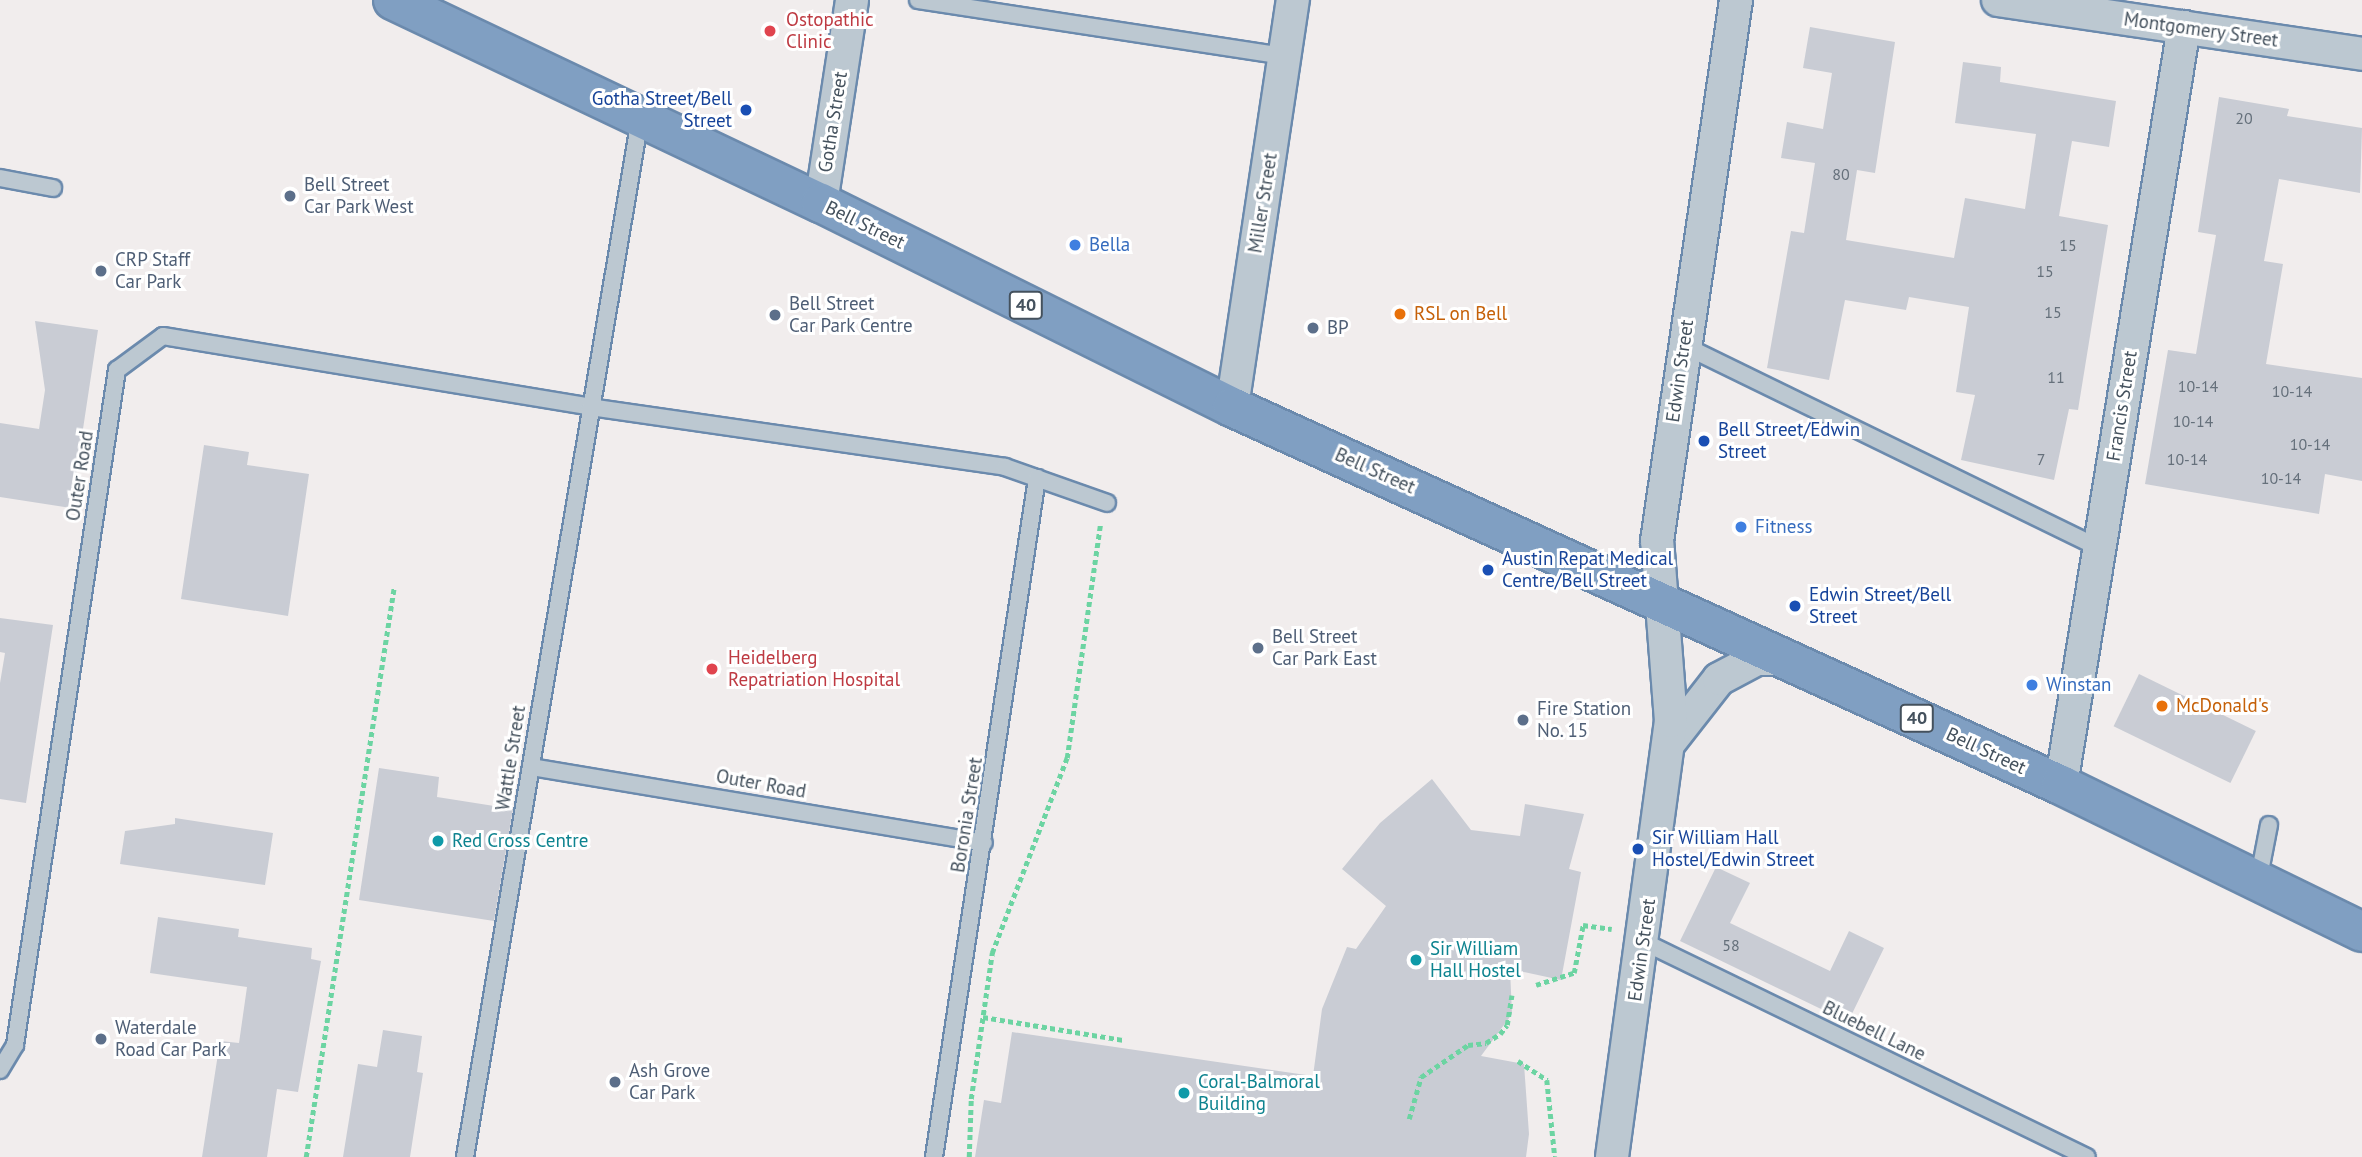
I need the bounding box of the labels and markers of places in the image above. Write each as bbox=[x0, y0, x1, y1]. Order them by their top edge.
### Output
place label: Ostopathic Clinic bbox=[786, 9, 874, 53]
marker: Ostopathic Clinic bbox=[760, 21, 780, 41]
place label: Gotha Street/Bell Street bbox=[592, 88, 732, 132]
marker: Gotha Street/Bell Street bbox=[738, 102, 754, 118]
place label: Bell Street Car Park West bbox=[304, 174, 415, 218]
marker: Bell Street Car Park West bbox=[282, 188, 298, 204]
place label: Bella bbox=[1089, 234, 1130, 256]
marker: Bella bbox=[1067, 237, 1083, 253]
place label: CRP Staff Car Park bbox=[115, 249, 191, 293]
marker: CRP Staff Car Park bbox=[93, 263, 109, 279]
place label: Bell Street Car Park Centre bbox=[789, 293, 913, 337]
place label: RSL on Bell bbox=[1414, 303, 1508, 325]
marker: RSL on Bell bbox=[1392, 306, 1408, 322]
marker: Bell Street Car Park Centre bbox=[767, 307, 783, 323]
place label: BP bbox=[1327, 317, 1349, 339]
marker: BP bbox=[1305, 320, 1321, 336]
place label: Bell Street/Edwin Street bbox=[1718, 419, 1860, 463]
marker: Bell Street/Edwin Street bbox=[1696, 433, 1712, 449]
place label: Fitness bbox=[1755, 516, 1812, 538]
marker: Fitness bbox=[1733, 519, 1749, 535]
place label: Austin Repat Medical Centre/Bell Street bbox=[1502, 548, 1673, 592]
marker: Austin Repat Medical Centre/Bell Street bbox=[1480, 562, 1496, 578]
place label: Edwin Street/Bell Street bbox=[1809, 584, 1951, 628]
marker: Edwin Street/Bell Street bbox=[1787, 598, 1803, 614]
place label: Bell Street Car Park East bbox=[1272, 626, 1378, 670]
marker: Bell Street Car Park East bbox=[1250, 640, 1266, 656]
place label: Heidelberg Repatriation Hospital bbox=[728, 647, 900, 691]
marker: Heidelberg Repatriation Hospital bbox=[702, 659, 722, 679]
place label: Winstan bbox=[2046, 674, 2111, 696]
marker: Winstan bbox=[2024, 677, 2040, 693]
place label: McDonald's bbox=[2176, 695, 2269, 717]
place label: Fire Station No. 15 bbox=[1537, 698, 1631, 742]
marker: McDonald's bbox=[2154, 698, 2170, 714]
marker: Fire Station No. 15 bbox=[1515, 712, 1531, 728]
place label: Sir William Hall Hostel/Edwin Street bbox=[1652, 827, 1815, 871]
place label: Red Cross Centre bbox=[452, 830, 588, 852]
marker: Red Cross Centre bbox=[430, 833, 446, 849]
marker: Sir William Hall Hostel/Edwin Street bbox=[1630, 841, 1646, 857]
place label: Sir William Hall Hostel bbox=[1430, 938, 1521, 982]
marker: Sir William Hall Hostel bbox=[1408, 952, 1424, 968]
place label: Waterdale Road Car Park bbox=[115, 1017, 227, 1061]
marker: Waterdale Road Car Park bbox=[93, 1031, 109, 1047]
place label: Ash Grove Car Park bbox=[629, 1060, 710, 1104]
place label: Coral-Balmoral Building bbox=[1198, 1071, 1320, 1115]
marker: Ash Grove Car Park bbox=[607, 1074, 623, 1090]
marker: Coral-Balmoral Building bbox=[1176, 1085, 1192, 1101]

